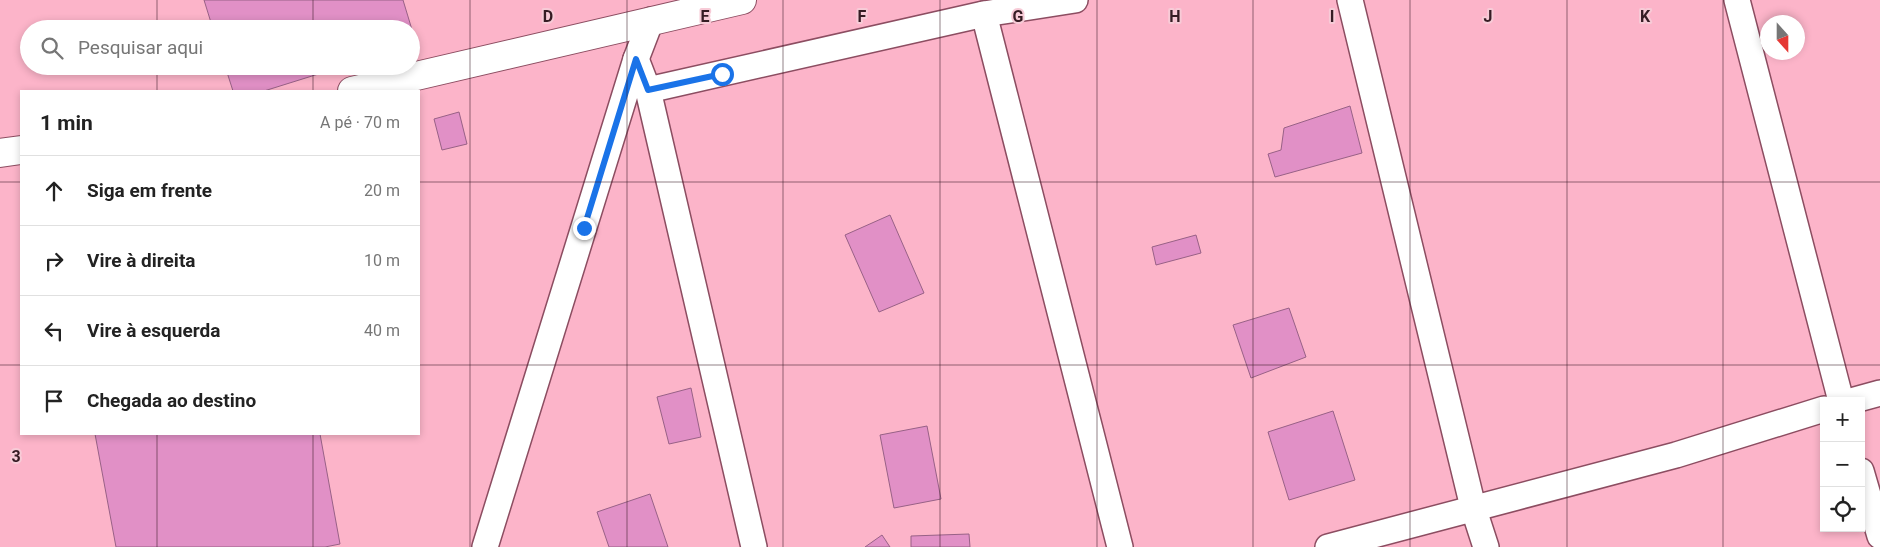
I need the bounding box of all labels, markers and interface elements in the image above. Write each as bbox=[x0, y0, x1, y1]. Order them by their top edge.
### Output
text: D bbox=[543, 7, 553, 26]
text: E bbox=[701, 7, 710, 26]
text: F bbox=[858, 7, 867, 26]
text: G bbox=[1013, 7, 1024, 26]
text: H bbox=[1169, 7, 1181, 26]
text: I bbox=[1330, 7, 1334, 26]
text: J bbox=[1484, 7, 1492, 26]
text: K bbox=[1640, 7, 1651, 26]
north arrow bbox=[1760, 15, 1805, 60]
search box bbox=[20, 20, 420, 75]
icon: search bbox=[38, 34, 66, 62]
text: Pesquisar aqui bbox=[78, 36, 203, 59]
route start bbox=[711, 63, 734, 86]
text: 1 min bbox=[40, 111, 93, 135]
text: A pé · 70 m bbox=[320, 113, 400, 132]
icon: ahead bbox=[40, 177, 68, 205]
text: Siga em frente bbox=[87, 179, 212, 202]
text: 20 m bbox=[364, 181, 400, 200]
route end bbox=[573, 217, 596, 240]
icon: right bbox=[40, 247, 68, 275]
text: Vire à direita bbox=[87, 249, 196, 272]
text: 10 m bbox=[364, 251, 400, 270]
icon: left bbox=[40, 317, 68, 345]
text: Vire à esquerda bbox=[87, 319, 220, 342]
text: 40 m bbox=[364, 321, 400, 340]
icon: arrive bbox=[40, 387, 68, 415]
text: Chegada ao destino bbox=[87, 389, 256, 412]
map controls bbox=[1820, 397, 1865, 532]
button: + bbox=[1820, 397, 1865, 442]
button: − bbox=[1820, 442, 1865, 487]
text: 3 bbox=[11, 447, 21, 466]
button: locate bbox=[1820, 487, 1865, 532]

